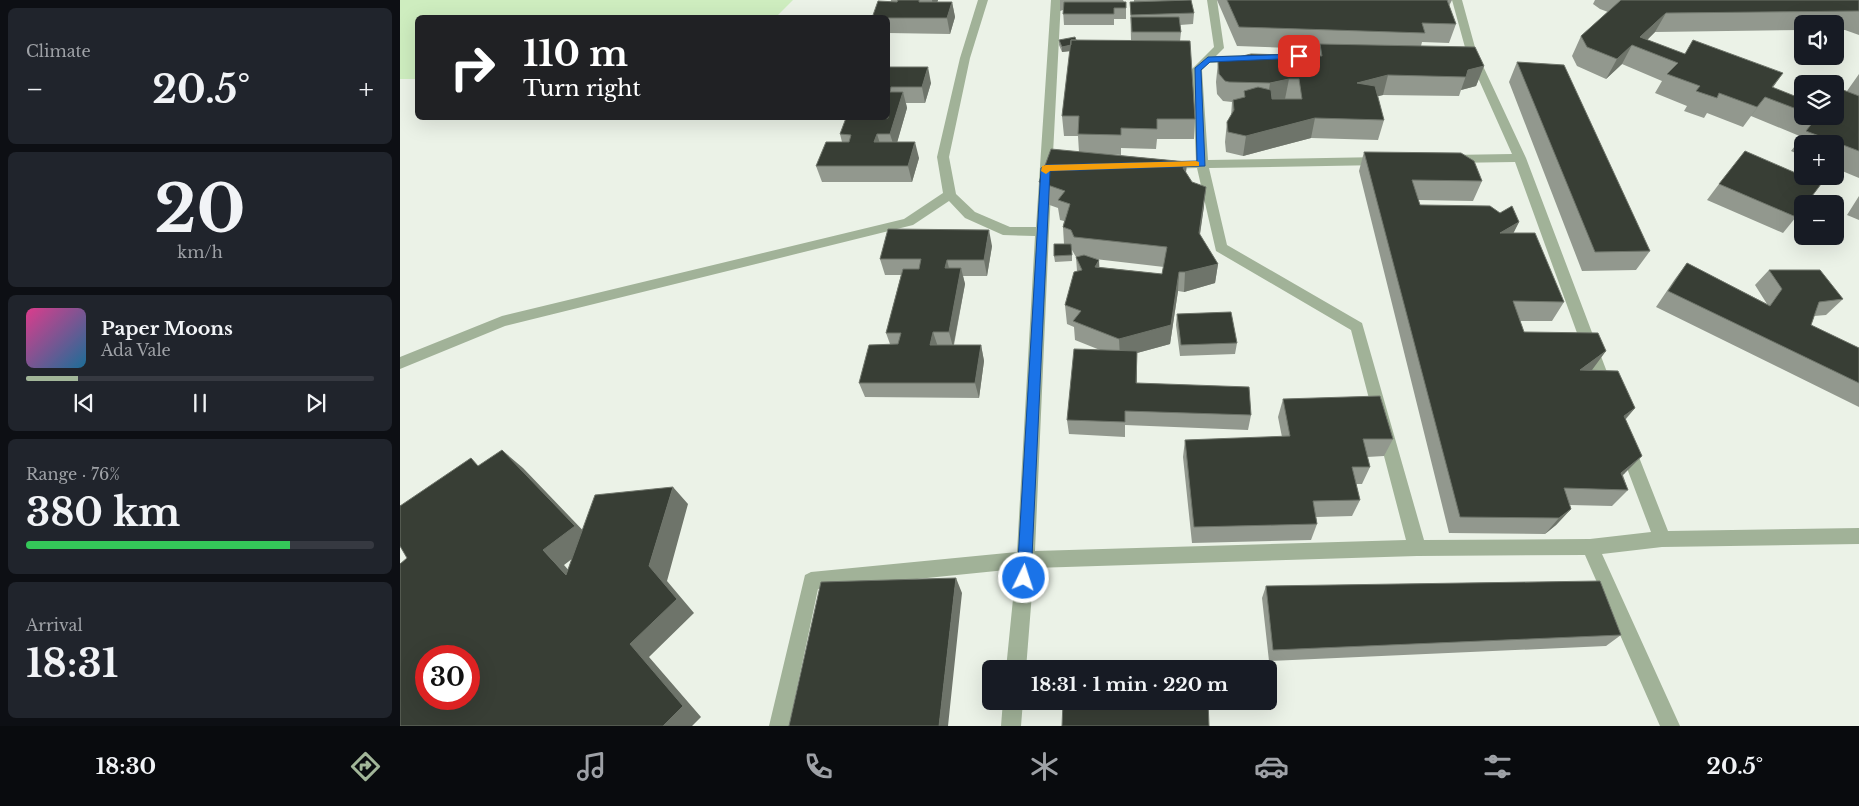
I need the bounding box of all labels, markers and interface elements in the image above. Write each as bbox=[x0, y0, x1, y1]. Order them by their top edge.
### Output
map controls bbox=[1794, 15, 1844, 245]
button: sound bbox=[1794, 15, 1844, 65]
text: 110 m bbox=[523, 32, 628, 75]
icon: right bbox=[440, 35, 505, 100]
pin bbox=[1278, 35, 1320, 77]
text: Climate bbox=[26, 41, 91, 61]
icon: arrive bbox=[1285, 42, 1313, 70]
text: 20.5° bbox=[152, 66, 250, 113]
text: − bbox=[26, 72, 44, 107]
text: + bbox=[359, 72, 374, 107]
text: Turn right bbox=[523, 75, 641, 102]
button: layers bbox=[1794, 75, 1844, 125]
button: + bbox=[1794, 135, 1844, 185]
text: 20 bbox=[154, 169, 246, 250]
button: − bbox=[1794, 195, 1844, 245]
text: km/h bbox=[177, 242, 223, 262]
text: Paper Moons bbox=[101, 317, 233, 340]
text: Ada Vale bbox=[101, 340, 171, 360]
icon: previous bbox=[70, 389, 98, 417]
icon: pause bbox=[186, 389, 214, 417]
icon: next bbox=[302, 389, 330, 417]
text: Range · 76% bbox=[26, 464, 120, 484]
text: 380 km bbox=[26, 489, 180, 536]
position arrow bbox=[997, 551, 1049, 603]
text: Arrival bbox=[26, 615, 83, 635]
text: 18:31 bbox=[26, 640, 118, 687]
speed limit sign: 30 bbox=[415, 645, 480, 710]
text: 18:31 · 1 min · 220 m bbox=[1031, 673, 1228, 696]
icon: directions bbox=[348, 749, 383, 784]
icon: music bbox=[574, 749, 609, 784]
icon: phone bbox=[801, 749, 836, 784]
icon: climate bbox=[1027, 749, 1062, 784]
icon: car bbox=[1254, 749, 1289, 784]
icon: filters bbox=[1480, 749, 1515, 784]
text: 18:30 bbox=[96, 753, 156, 780]
text: 20.5° bbox=[1707, 753, 1763, 780]

